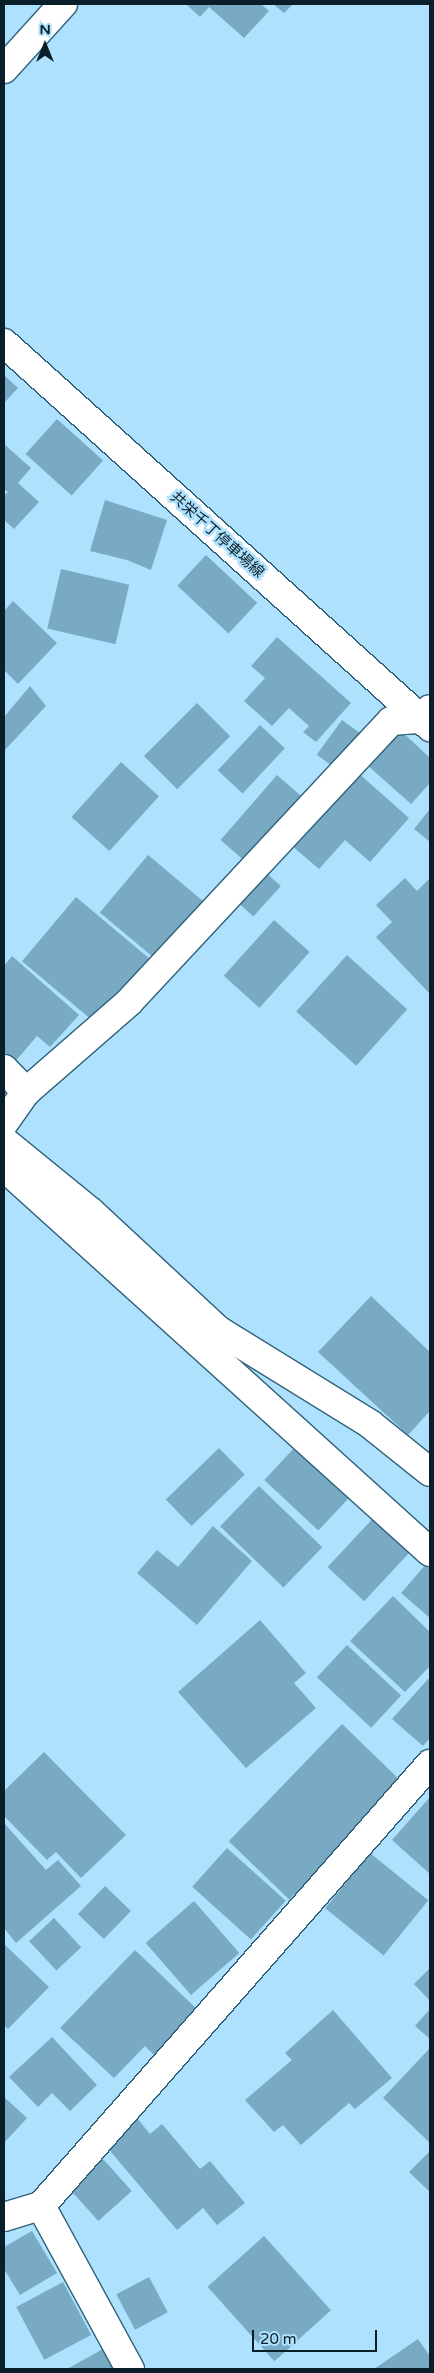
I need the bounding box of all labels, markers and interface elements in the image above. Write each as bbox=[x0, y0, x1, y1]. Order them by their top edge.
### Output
north arrow bbox=[20, 20, 70, 70]
text: N bbox=[39, 21, 51, 38]
street label: 共栄千丁停車場線 bbox=[166, 488, 268, 582]
scale bar bbox=[254, 2320, 379, 2352]
text: 20 m bbox=[260, 2330, 297, 2348]

